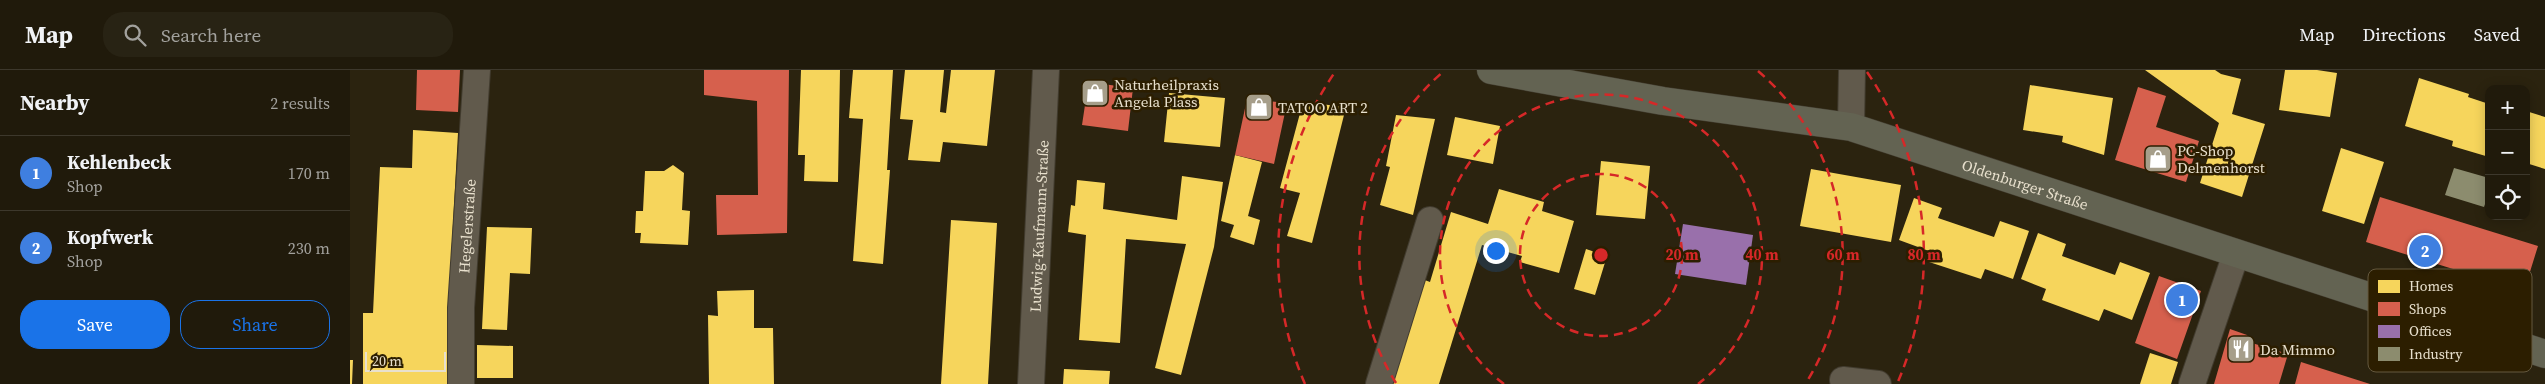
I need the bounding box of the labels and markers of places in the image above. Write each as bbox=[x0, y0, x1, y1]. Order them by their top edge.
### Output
place label: Naturheilpraxis Angela Plass bbox=[1114, 74, 1219, 112]
shop icon: Naturheilpraxis Angela Plass bbox=[1080, 78, 1110, 108]
shop icon: TATOO ART 2 bbox=[1244, 92, 1274, 122]
place label: TATOO ART 2 bbox=[1278, 97, 1368, 118]
place label: PC-Shop Delmenhorst bbox=[2177, 140, 2265, 178]
shop icon: PC-Shop Delmenhorst bbox=[2143, 144, 2173, 174]
pin: 2 bbox=[2409, 232, 2441, 270]
centre of rings bbox=[1592, 246, 1610, 264]
pin: 1 bbox=[2166, 281, 2198, 319]
restaurant icon: Da Mimmo bbox=[2226, 334, 2256, 364]
place label: Da Mimmo bbox=[2260, 339, 2335, 360]

